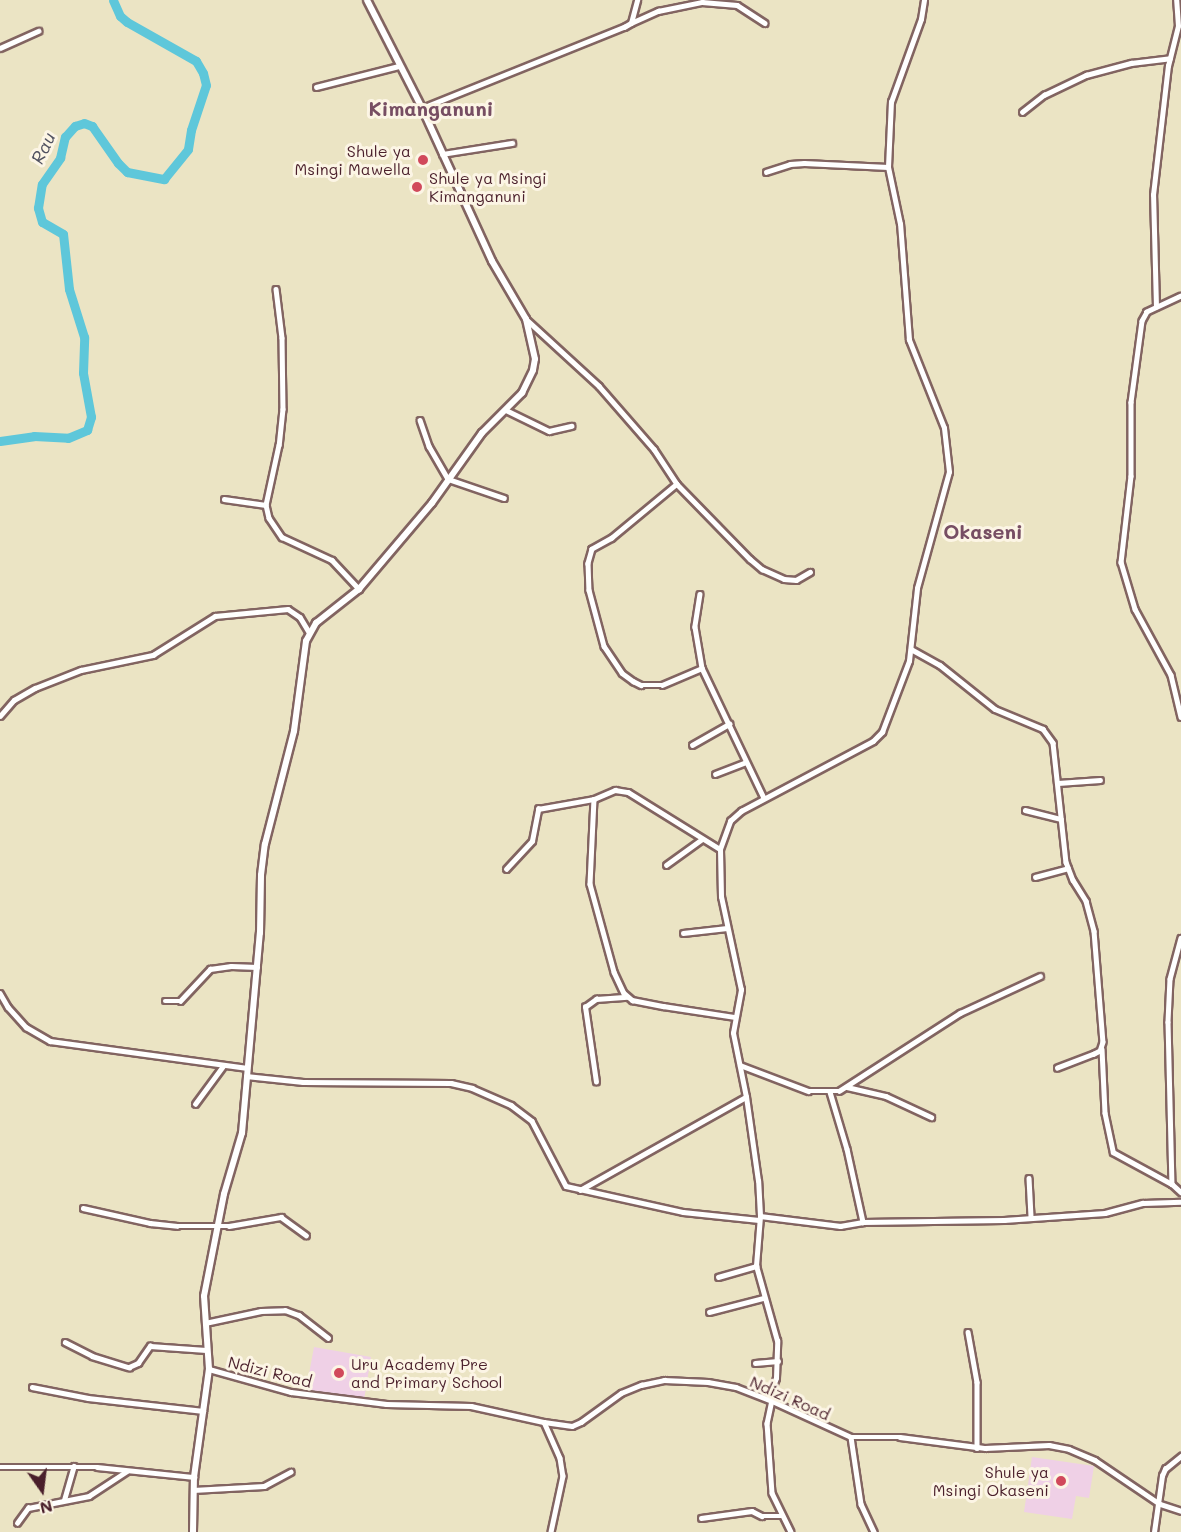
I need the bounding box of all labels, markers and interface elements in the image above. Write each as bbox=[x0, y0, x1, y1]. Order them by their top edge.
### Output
district label: Kimanganuni bbox=[369, 96, 493, 120]
water label: Rau bbox=[26, 129, 60, 167]
place label: Shule ya Msingi Mawella bbox=[294, 141, 411, 179]
marker: Shule ya Msingi Mawella bbox=[416, 153, 430, 167]
place label: Shule ya Msingi Kimanganuni bbox=[429, 168, 547, 206]
marker: Shule ya Msingi Kimanganuni bbox=[410, 180, 424, 194]
district label: Okaseni bbox=[943, 519, 1023, 543]
street label: Ndizi Road bbox=[226, 1352, 314, 1392]
place label: Uru Academy Pre and Primary School bbox=[351, 1354, 502, 1392]
marker: Uru Academy Pre and Primary School bbox=[332, 1366, 346, 1380]
street label: Ndizi Road bbox=[747, 1372, 833, 1424]
north arrow bbox=[12, 1460, 72, 1520]
place label: Shule ya Msingi Okaseni bbox=[933, 1462, 1049, 1500]
marker: Shule ya Msingi Okaseni bbox=[1054, 1474, 1068, 1488]
text: N bbox=[38, 1496, 55, 1520]

